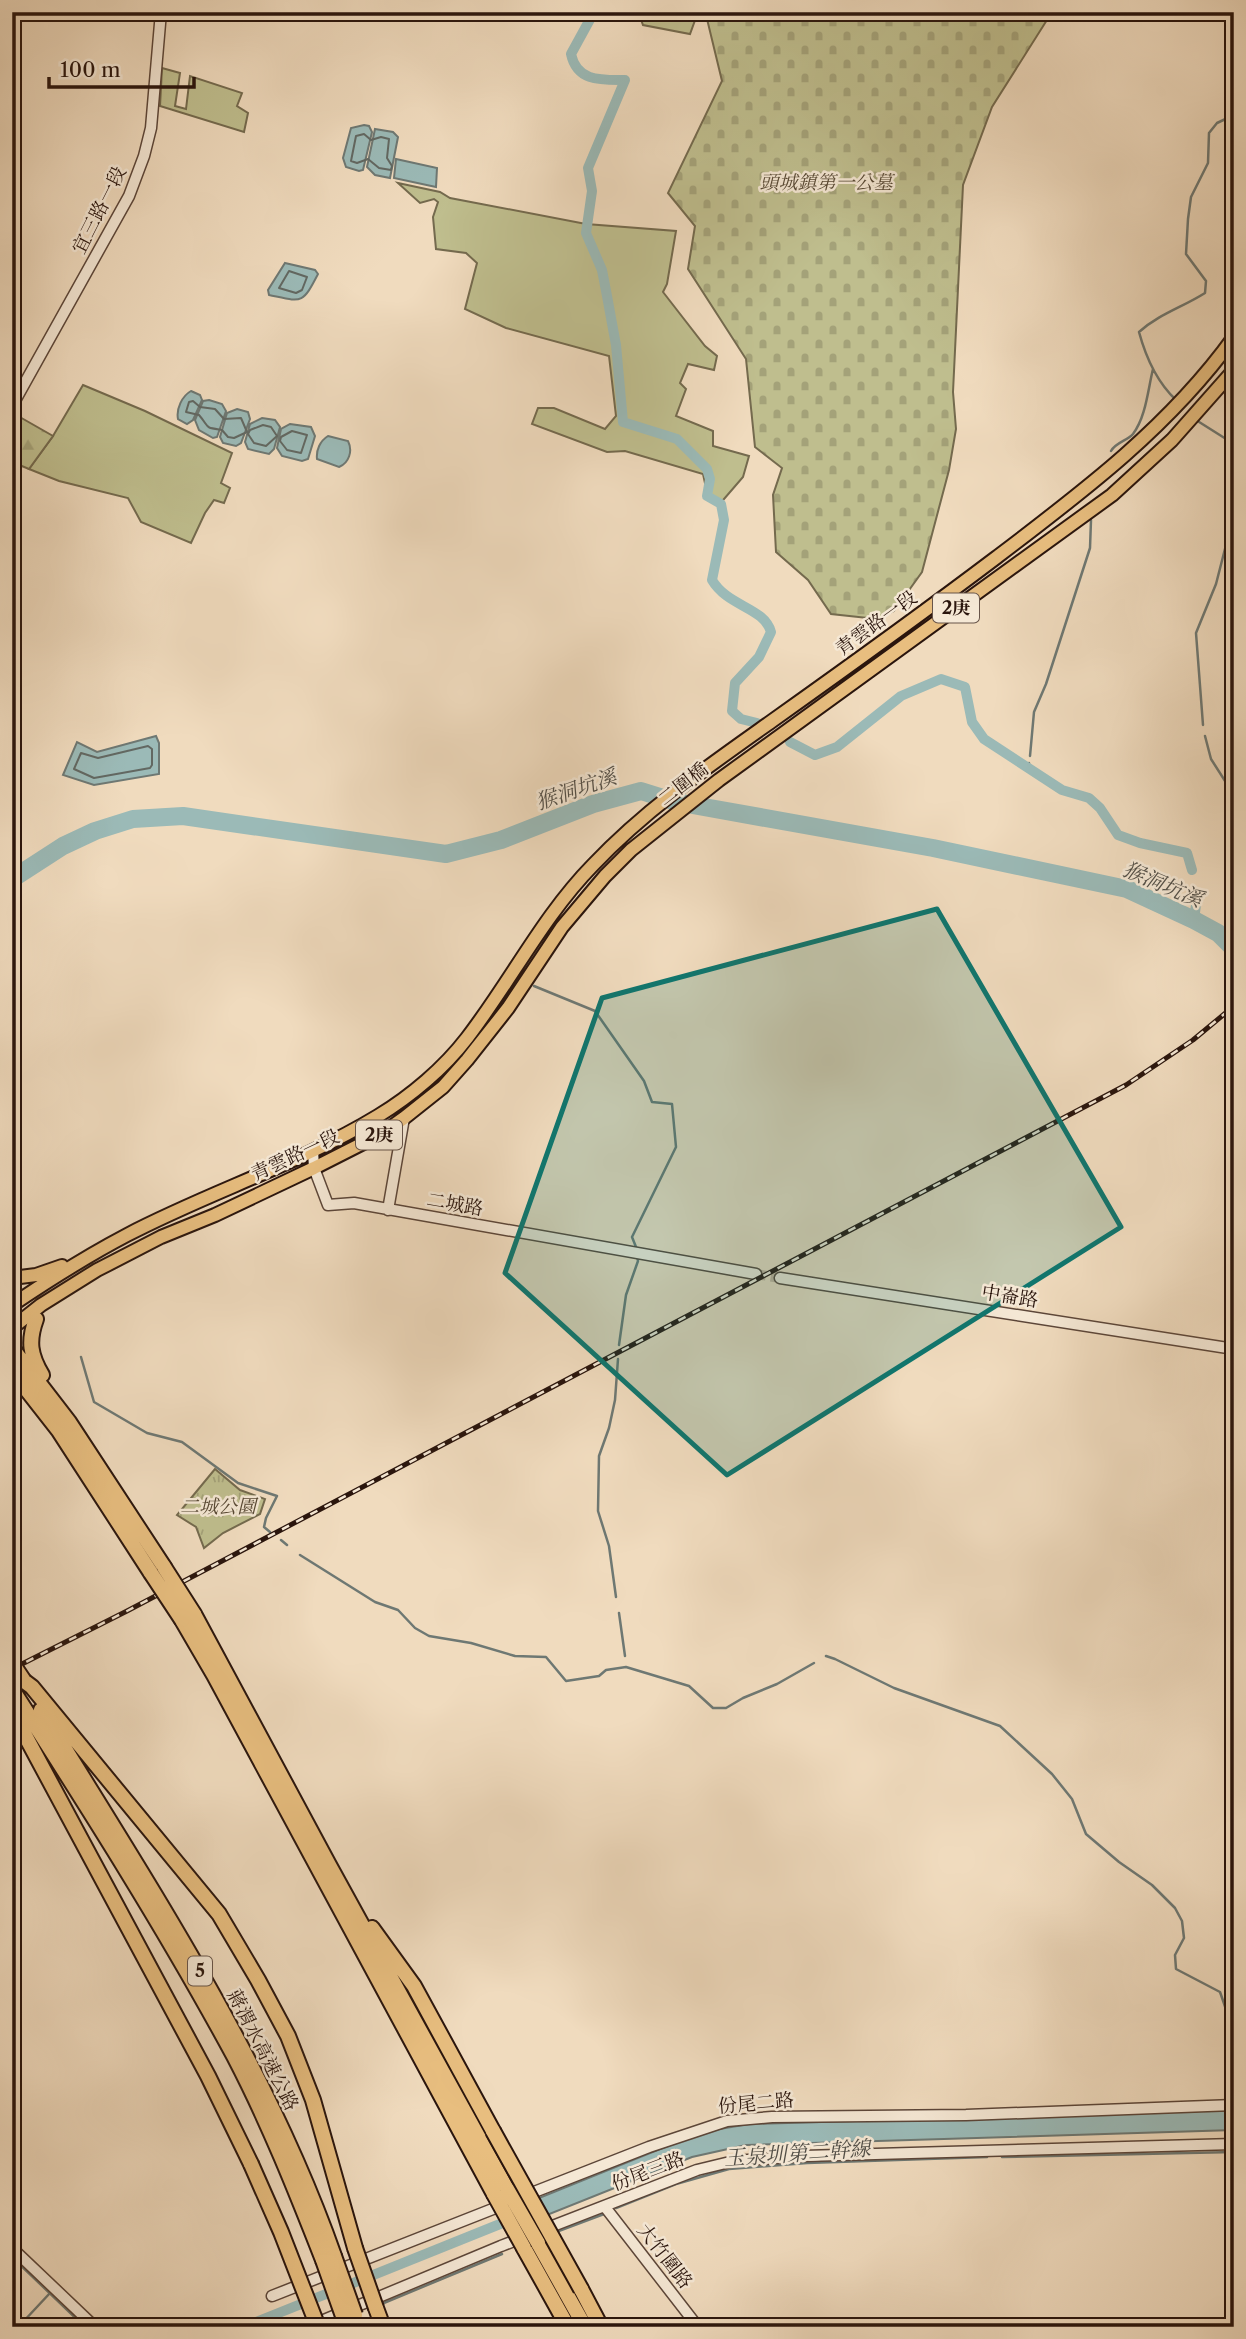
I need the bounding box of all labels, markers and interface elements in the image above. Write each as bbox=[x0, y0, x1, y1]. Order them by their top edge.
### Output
scale bar bbox=[49, 46, 194, 90]
text: 100 m bbox=[60, 57, 121, 82]
street label: 宜三路一段 bbox=[67, 162, 131, 258]
park label: 頭城鎮第一公墓 bbox=[759, 171, 895, 194]
street label: 青雲路一段 bbox=[831, 586, 921, 660]
road number: 2庚 bbox=[933, 594, 979, 622]
street label: 二圍橋 bbox=[653, 757, 713, 811]
water label: 猴洞坑溪 bbox=[532, 763, 622, 814]
water label: 猴洞坑溪 bbox=[1119, 856, 1208, 913]
road number: 2庚 bbox=[356, 1120, 402, 1150]
street label: 青雲路一段 bbox=[247, 1124, 343, 1186]
street label: 二城路 bbox=[425, 1188, 485, 1220]
street label: 中崙路 bbox=[980, 1280, 1040, 1312]
park label: 二城公園 bbox=[180, 1495, 259, 1518]
road number: 5 bbox=[188, 1956, 212, 1985]
street label: 蔣渭水高速公路 bbox=[223, 1986, 303, 2114]
street label: 份尾二路 bbox=[717, 2088, 795, 2118]
water label: 玉泉圳第二幹線 bbox=[723, 2135, 873, 2171]
street label: 份尾三路 bbox=[608, 2147, 688, 2195]
street label: 大竹圍路 bbox=[633, 2219, 697, 2293]

